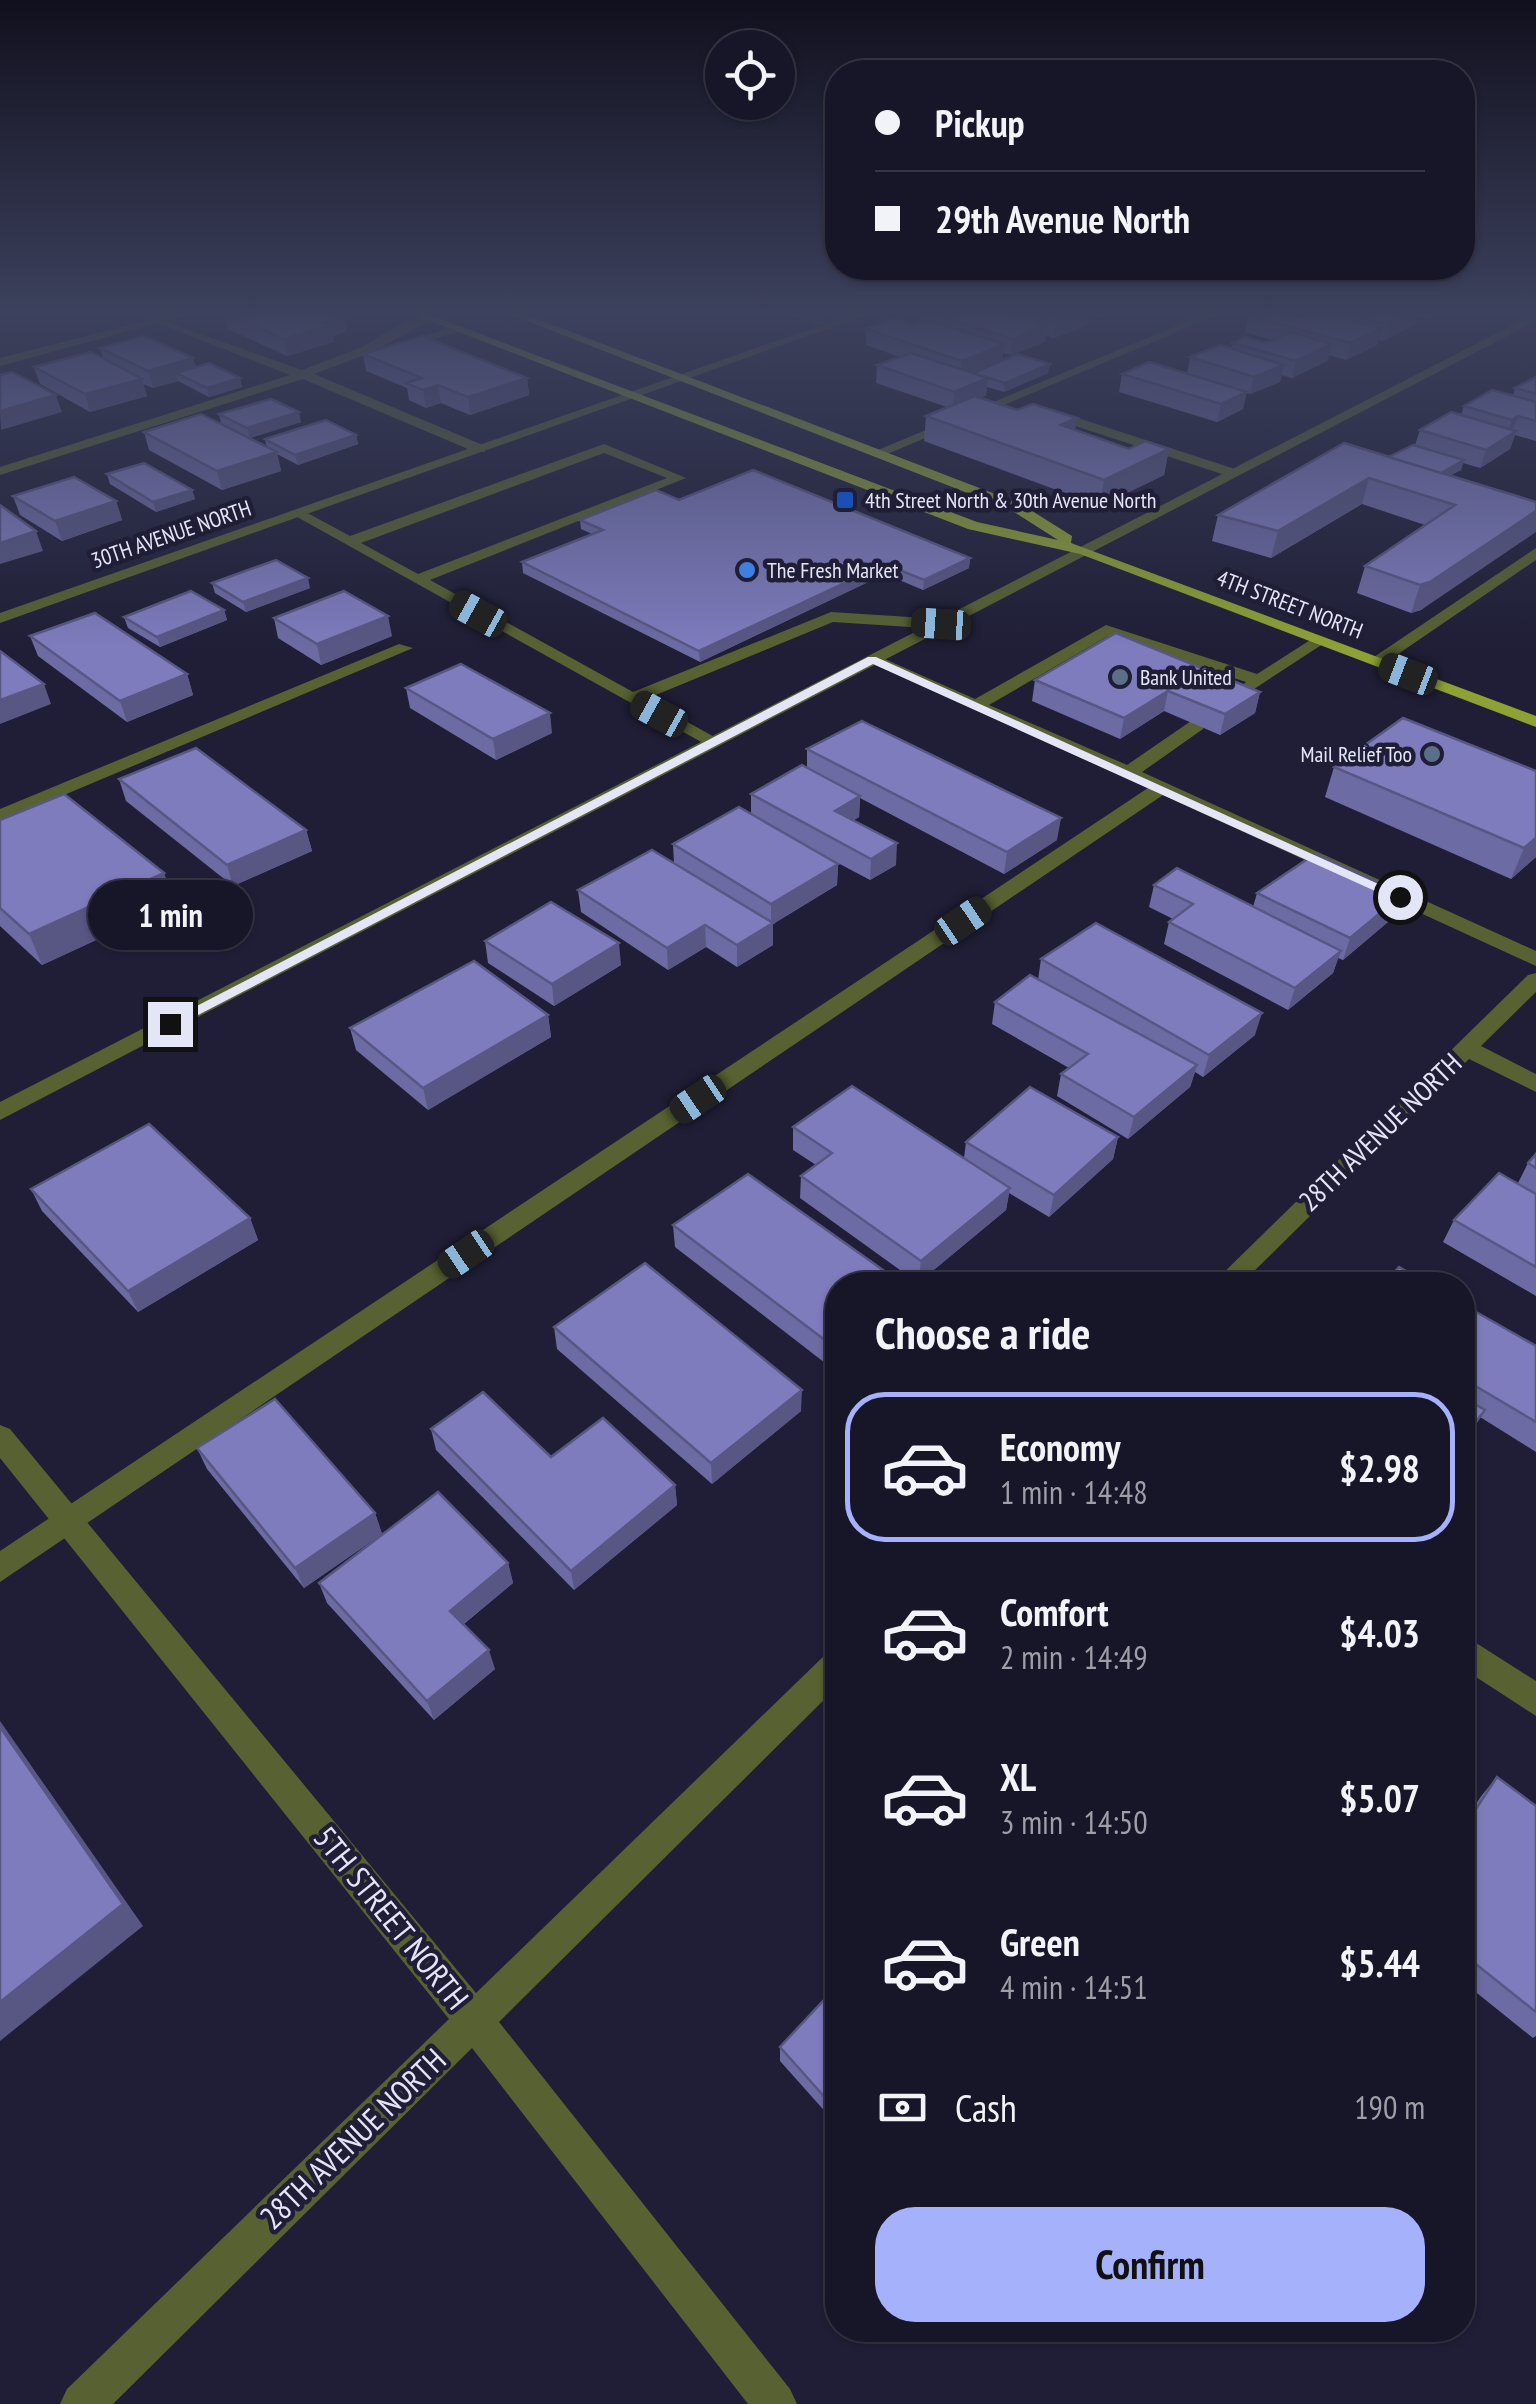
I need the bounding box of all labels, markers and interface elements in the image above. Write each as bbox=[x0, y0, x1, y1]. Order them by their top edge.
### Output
map controls bbox=[705, 30, 795, 120]
button: locate bbox=[705, 30, 795, 120]
text: Pickup bbox=[935, 98, 1025, 147]
text: 29th Avenue North bbox=[935, 194, 1190, 243]
place label: 4th Street North & 30th Avenue North bbox=[865, 486, 1156, 514]
marker: 4th Street North & 30th Avenue North bbox=[834, 489, 856, 511]
street label: 30TH AVENUE NORTH bbox=[87, 494, 255, 574]
place label: The Fresh Market bbox=[767, 556, 899, 584]
marker: The Fresh Market bbox=[736, 559, 758, 581]
street label: 4TH STREET NORTH bbox=[1213, 563, 1367, 645]
car bbox=[444, 586, 512, 642]
car bbox=[910, 607, 972, 641]
car bbox=[1375, 649, 1441, 699]
place label: Bank United bbox=[1140, 663, 1232, 691]
marker: Bank United bbox=[1109, 666, 1131, 688]
car bbox=[625, 686, 693, 742]
place label: Mail Relief Too bbox=[1301, 740, 1412, 768]
marker: Mail Relief Too bbox=[1421, 743, 1443, 765]
route start bbox=[1378, 875, 1423, 920]
callout: 1 min bbox=[88, 879, 252, 949]
car bbox=[930, 892, 996, 950]
text: 1 min bbox=[138, 894, 203, 936]
route end bbox=[148, 1002, 193, 1047]
street label: 28TH AVENUE NORTH bbox=[1290, 1044, 1469, 1219]
car bbox=[665, 1070, 731, 1128]
car bbox=[433, 1225, 499, 1283]
text: Choose a ride bbox=[875, 1303, 1090, 1361]
icon: car bbox=[880, 1422, 970, 1512]
text: Economy bbox=[1000, 1422, 1120, 1471]
text: $2.98 bbox=[1339, 1443, 1420, 1492]
text: 1 min · 14:48 bbox=[1000, 1471, 1148, 1513]
icon: car bbox=[880, 1587, 970, 1677]
text: Comfort bbox=[1000, 1587, 1109, 1636]
text: $4.03 bbox=[1339, 1608, 1420, 1657]
text: 2 min · 14:49 bbox=[1000, 1636, 1148, 1678]
icon: car bbox=[880, 1752, 970, 1842]
text: XL bbox=[1000, 1752, 1036, 1801]
text: $5.07 bbox=[1339, 1773, 1420, 1822]
text: 3 min · 14:50 bbox=[1000, 1801, 1148, 1843]
street label: 5TH STREET NORTH bbox=[305, 1817, 478, 2017]
icon: car bbox=[880, 1917, 970, 2007]
text: Green bbox=[1000, 1917, 1080, 1966]
text: $5.44 bbox=[1339, 1938, 1420, 1987]
text: 4 min · 14:51 bbox=[1000, 1966, 1148, 2008]
street label: 28TH AVENUE NORTH bbox=[250, 2039, 454, 2238]
icon: cash bbox=[875, 2080, 930, 2135]
text: Cash bbox=[955, 2083, 1017, 2132]
text: 190 m bbox=[1354, 2086, 1425, 2128]
button: Confirm bbox=[875, 2207, 1425, 2322]

